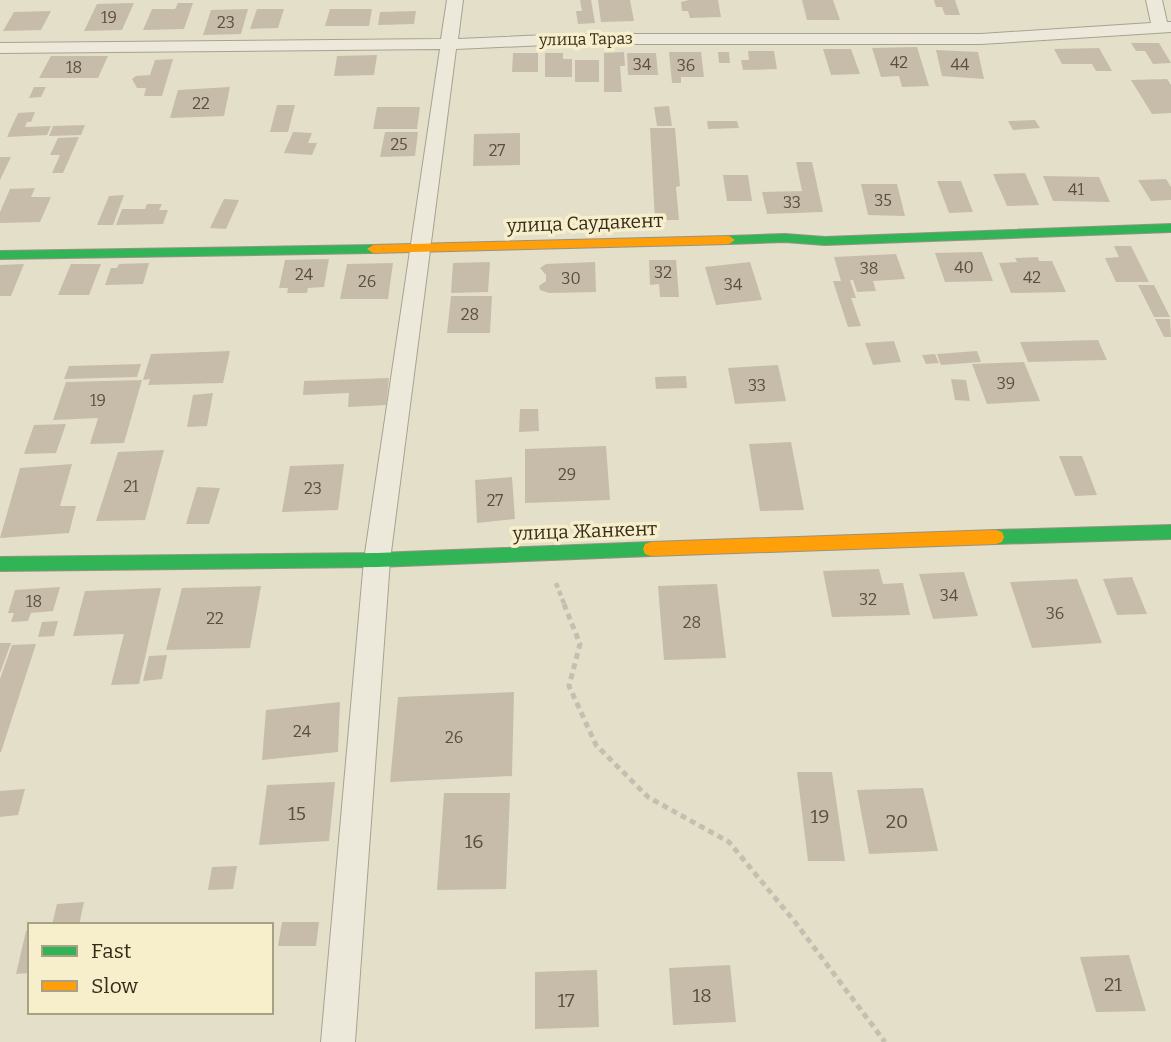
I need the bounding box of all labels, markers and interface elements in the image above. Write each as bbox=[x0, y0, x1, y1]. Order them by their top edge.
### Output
house number: 19 bbox=[101, 8, 117, 27]
house number: 23 bbox=[217, 13, 235, 32]
street label: улица Тараз bbox=[538, 29, 633, 49]
house number: 42 bbox=[890, 53, 908, 72]
house number: 34 bbox=[633, 55, 652, 74]
house number: 44 bbox=[951, 55, 970, 74]
house number: 36 bbox=[677, 56, 695, 75]
house number: 18 bbox=[66, 58, 82, 77]
house number: 22 bbox=[192, 94, 210, 113]
house number: 25 bbox=[390, 135, 408, 154]
house number: 27 bbox=[489, 141, 505, 160]
house number: 41 bbox=[1068, 180, 1084, 199]
house number: 35 bbox=[874, 191, 892, 210]
house number: 33 bbox=[783, 193, 801, 212]
street label: улица Саудакент bbox=[505, 209, 664, 237]
house number: 40 bbox=[954, 258, 974, 277]
house number: 38 bbox=[860, 259, 878, 278]
house number: 32 bbox=[654, 263, 672, 282]
house number: 24 bbox=[295, 265, 314, 284]
house number: 42 bbox=[1023, 268, 1041, 287]
house number: 30 bbox=[561, 269, 581, 288]
house number: 26 bbox=[358, 272, 376, 291]
house number: 34 bbox=[724, 275, 743, 294]
house number: 28 bbox=[461, 305, 479, 324]
house number: 39 bbox=[997, 374, 1015, 393]
house number: 33 bbox=[748, 376, 766, 395]
house number: 19 bbox=[90, 391, 106, 410]
house number: 29 bbox=[558, 465, 576, 484]
house number: 21 bbox=[123, 477, 139, 496]
house number: 23 bbox=[304, 479, 322, 498]
house number: 27 bbox=[487, 491, 503, 510]
street label: улица Жанкент bbox=[511, 517, 658, 545]
house number: 34 bbox=[940, 586, 959, 605]
house number: 32 bbox=[859, 590, 877, 609]
house number: 18 bbox=[26, 592, 42, 611]
house number: 36 bbox=[1046, 604, 1064, 623]
house number: 22 bbox=[206, 609, 224, 628]
house number: 28 bbox=[683, 613, 701, 632]
house number: 24 bbox=[293, 722, 312, 741]
house number: 26 bbox=[445, 728, 463, 747]
house number: 15 bbox=[288, 802, 306, 825]
house number: 19 bbox=[811, 805, 829, 828]
house number: 20 bbox=[886, 810, 908, 833]
house number: 16 bbox=[465, 830, 483, 853]
legend bbox=[28, 923, 273, 1014]
text: Fast bbox=[91, 938, 132, 964]
text: Slow bbox=[91, 973, 138, 999]
house number: 21 bbox=[1104, 973, 1122, 996]
house number: 18 bbox=[692, 984, 712, 1007]
house number: 17 bbox=[557, 989, 575, 1012]

